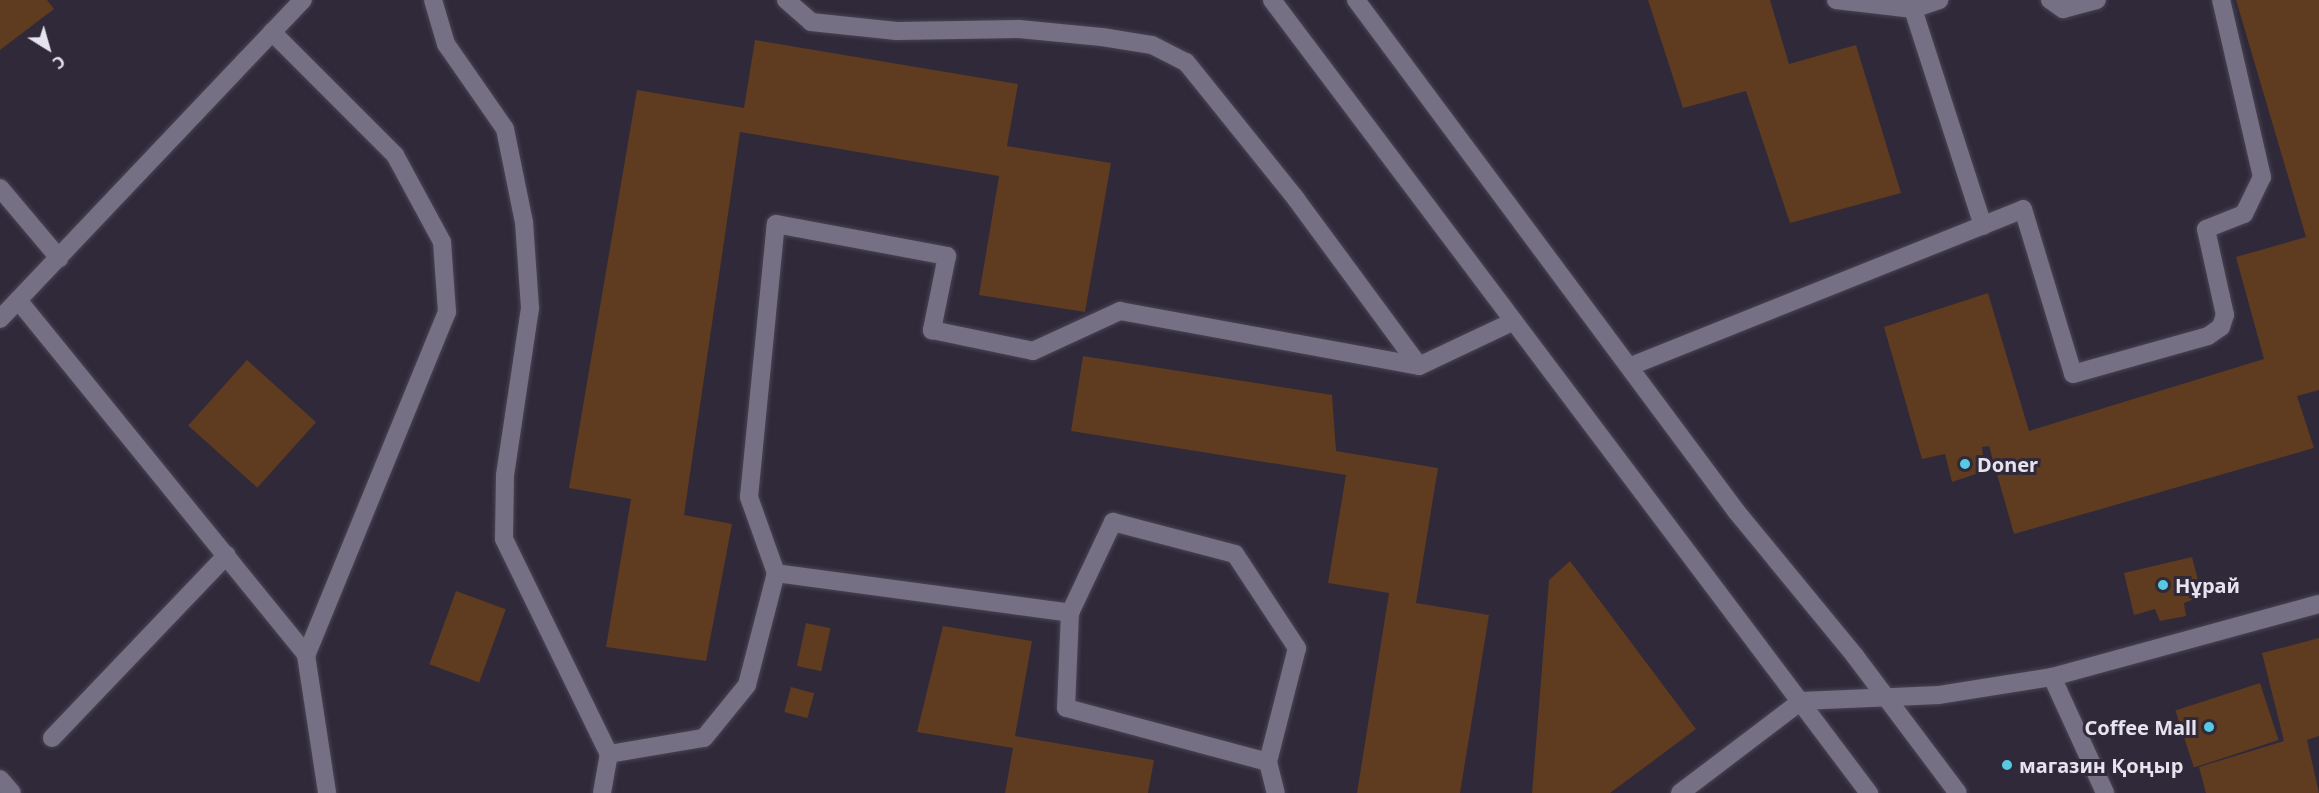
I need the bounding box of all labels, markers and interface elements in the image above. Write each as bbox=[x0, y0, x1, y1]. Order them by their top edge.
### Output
north arrow bbox=[18, 18, 78, 78]
text: С bbox=[48, 50, 70, 74]
place label: Doner bbox=[1977, 452, 2038, 476]
marker: Doner bbox=[1958, 457, 1972, 471]
place label: Нұрай bbox=[2175, 573, 2240, 597]
marker: Нұрай bbox=[2156, 578, 2170, 592]
place label: Coffee Mall bbox=[2084, 715, 2197, 739]
marker: Coffee Mall bbox=[2202, 720, 2216, 734]
place label: магазин Қоңыр bbox=[2019, 753, 2183, 777]
marker: магазин Қоңыр bbox=[2000, 758, 2014, 772]

